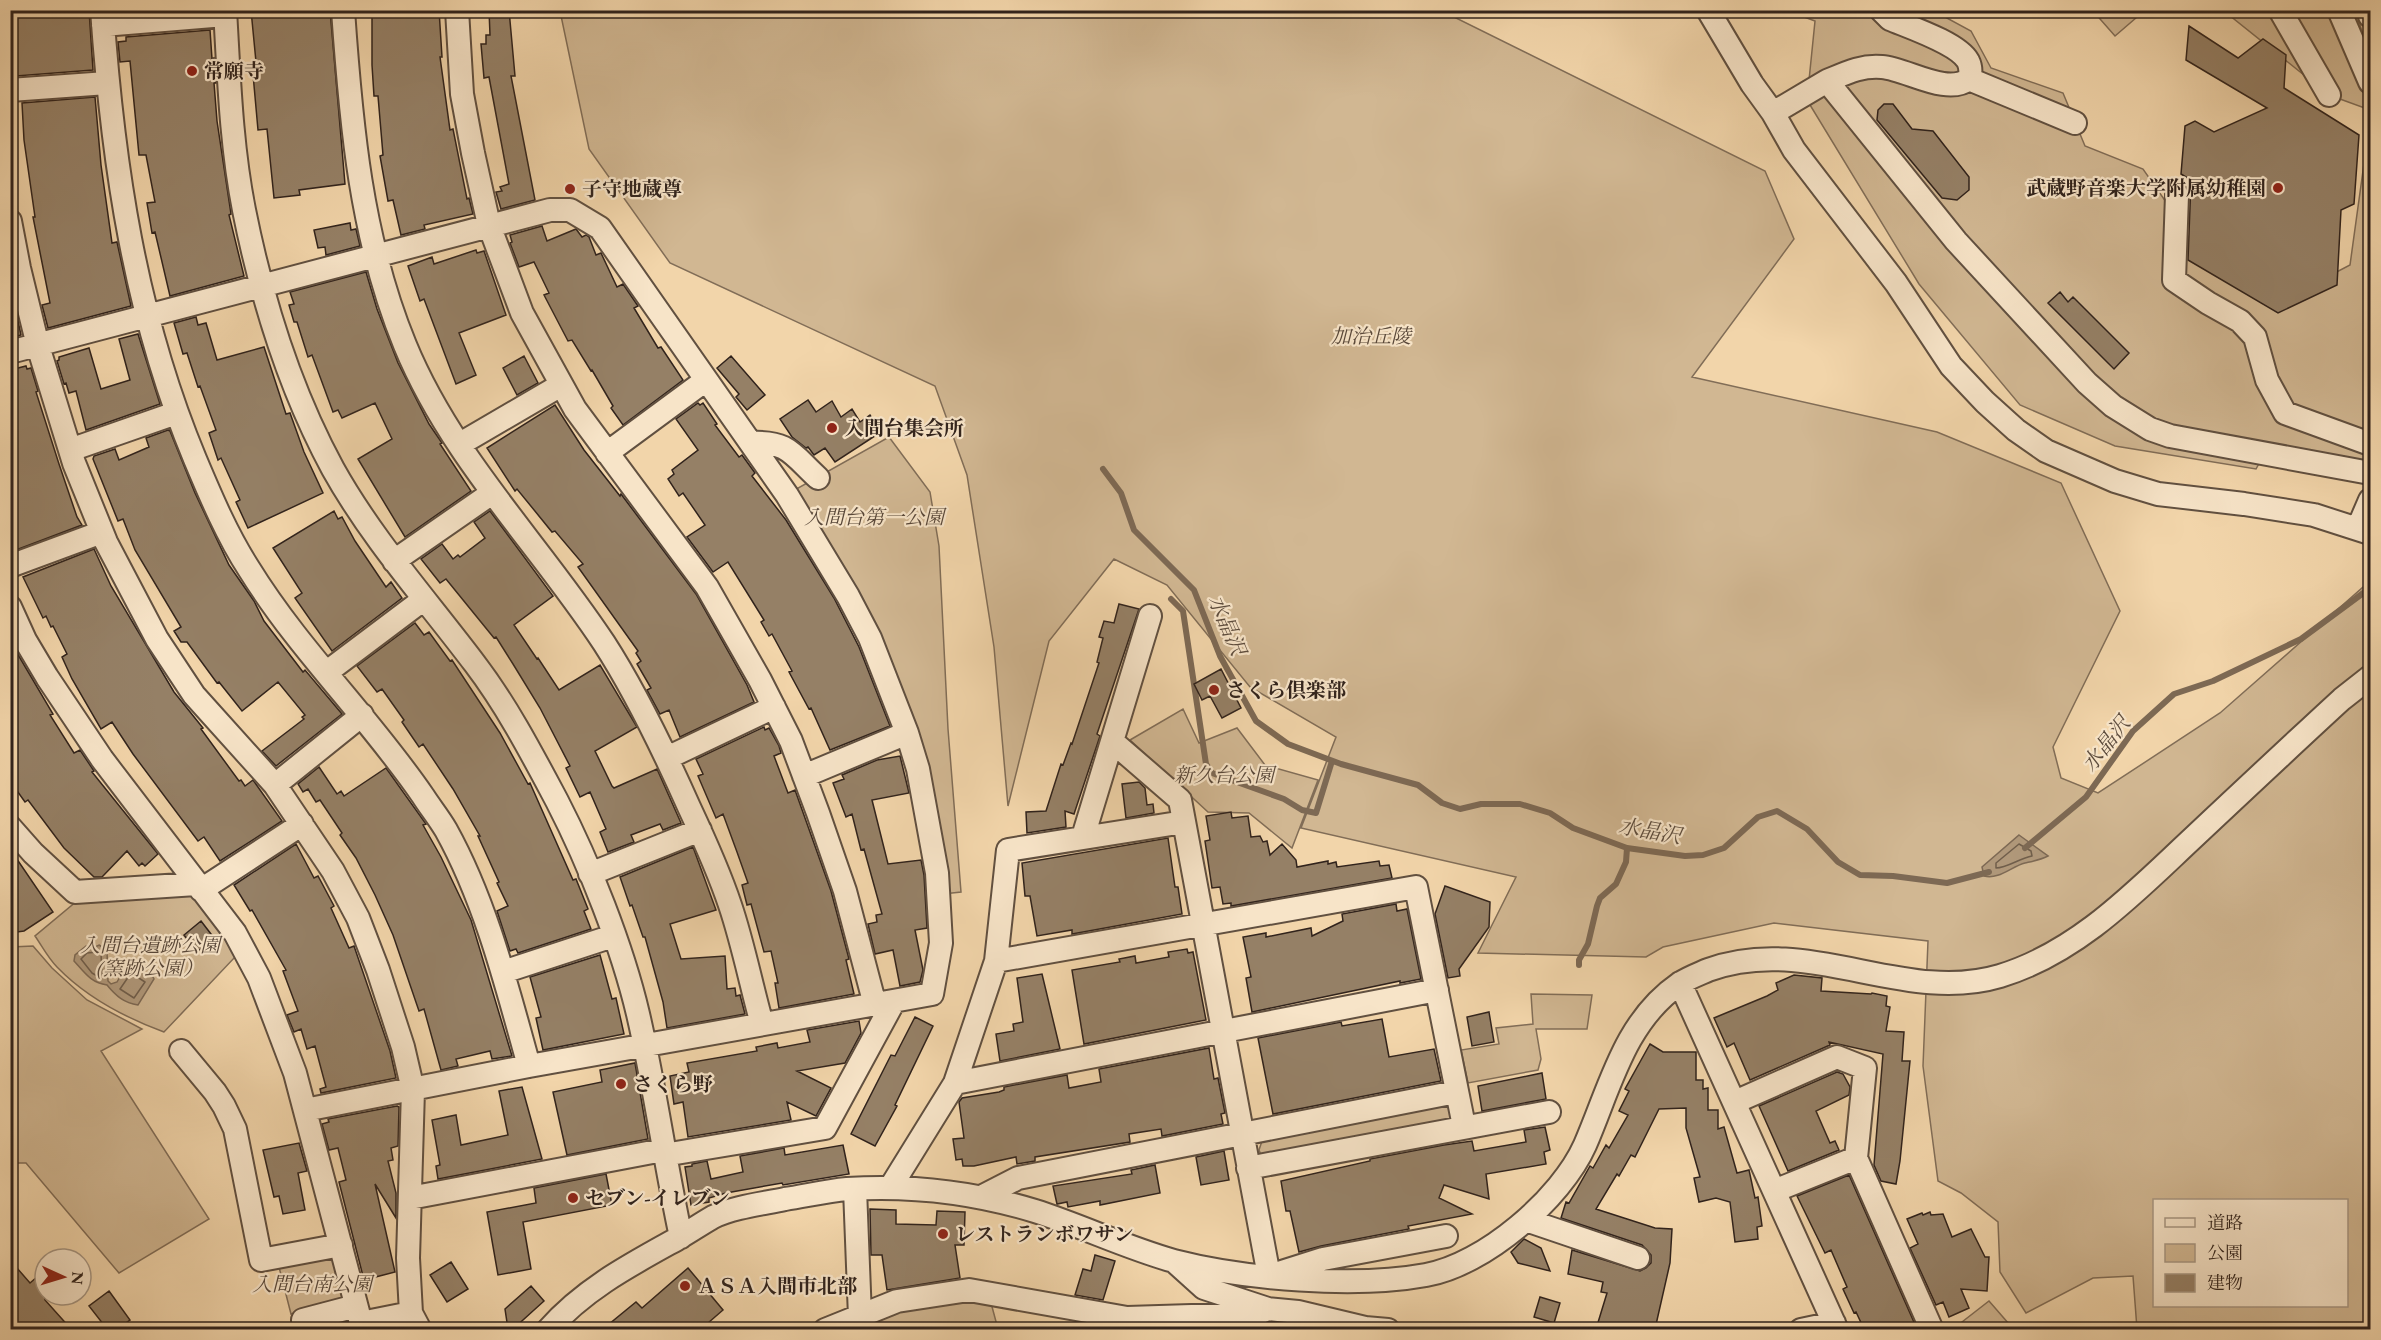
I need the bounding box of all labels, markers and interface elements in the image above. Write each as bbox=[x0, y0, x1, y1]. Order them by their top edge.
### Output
place label: 常願寺 bbox=[204, 58, 264, 84]
marker: 常願寺 bbox=[185, 64, 199, 78]
place label: 武蔵野音楽大学附属幼稚園 bbox=[2026, 175, 2266, 201]
place label: 子守地蔵尊 bbox=[582, 176, 682, 202]
marker: 武蔵野音楽大学附属幼稚園 bbox=[2271, 181, 2285, 195]
marker: 子守地蔵尊 bbox=[563, 182, 577, 196]
park label: 加治丘陵 bbox=[1331, 323, 1413, 349]
place label: 入間台集会所 bbox=[844, 415, 964, 441]
marker: 入間台集会所 bbox=[825, 421, 839, 435]
park label: 入間台第一公園 bbox=[804, 504, 947, 530]
water label: 水晶沢 bbox=[1203, 591, 1253, 662]
place label: さくら倶楽部 bbox=[1226, 677, 1346, 703]
marker: さくら倶楽部 bbox=[1207, 683, 1221, 697]
water label: 水晶沢 bbox=[2076, 708, 2137, 777]
park label: 新久台公園 bbox=[1174, 762, 1277, 788]
water label: 水晶沢 bbox=[1617, 812, 1686, 850]
park label: 入間台遺跡公園 (窯跡公園） bbox=[80, 932, 223, 981]
place label: さくら野 bbox=[633, 1071, 713, 1097]
marker: さくら野 bbox=[614, 1077, 628, 1091]
place label: セブン-イレブン bbox=[585, 1185, 730, 1211]
marker: セブン-イレブン bbox=[566, 1191, 580, 1205]
legend bbox=[2153, 1199, 2348, 1307]
text: 道路 bbox=[2207, 1211, 2243, 1234]
place label: レストランボワサン bbox=[955, 1221, 1133, 1247]
marker: レストランボワサン bbox=[936, 1227, 950, 1241]
text: 公園 bbox=[2207, 1241, 2243, 1264]
north arrow bbox=[33, 1247, 93, 1307]
text: N bbox=[67, 1271, 88, 1285]
park label: 入間台南公園 bbox=[252, 1271, 375, 1297]
text: 建物 bbox=[2207, 1271, 2243, 1294]
place label: ＡＳＡ入間市北部 bbox=[697, 1273, 857, 1299]
marker: ＡＳＡ入間市北部 bbox=[678, 1279, 692, 1293]

